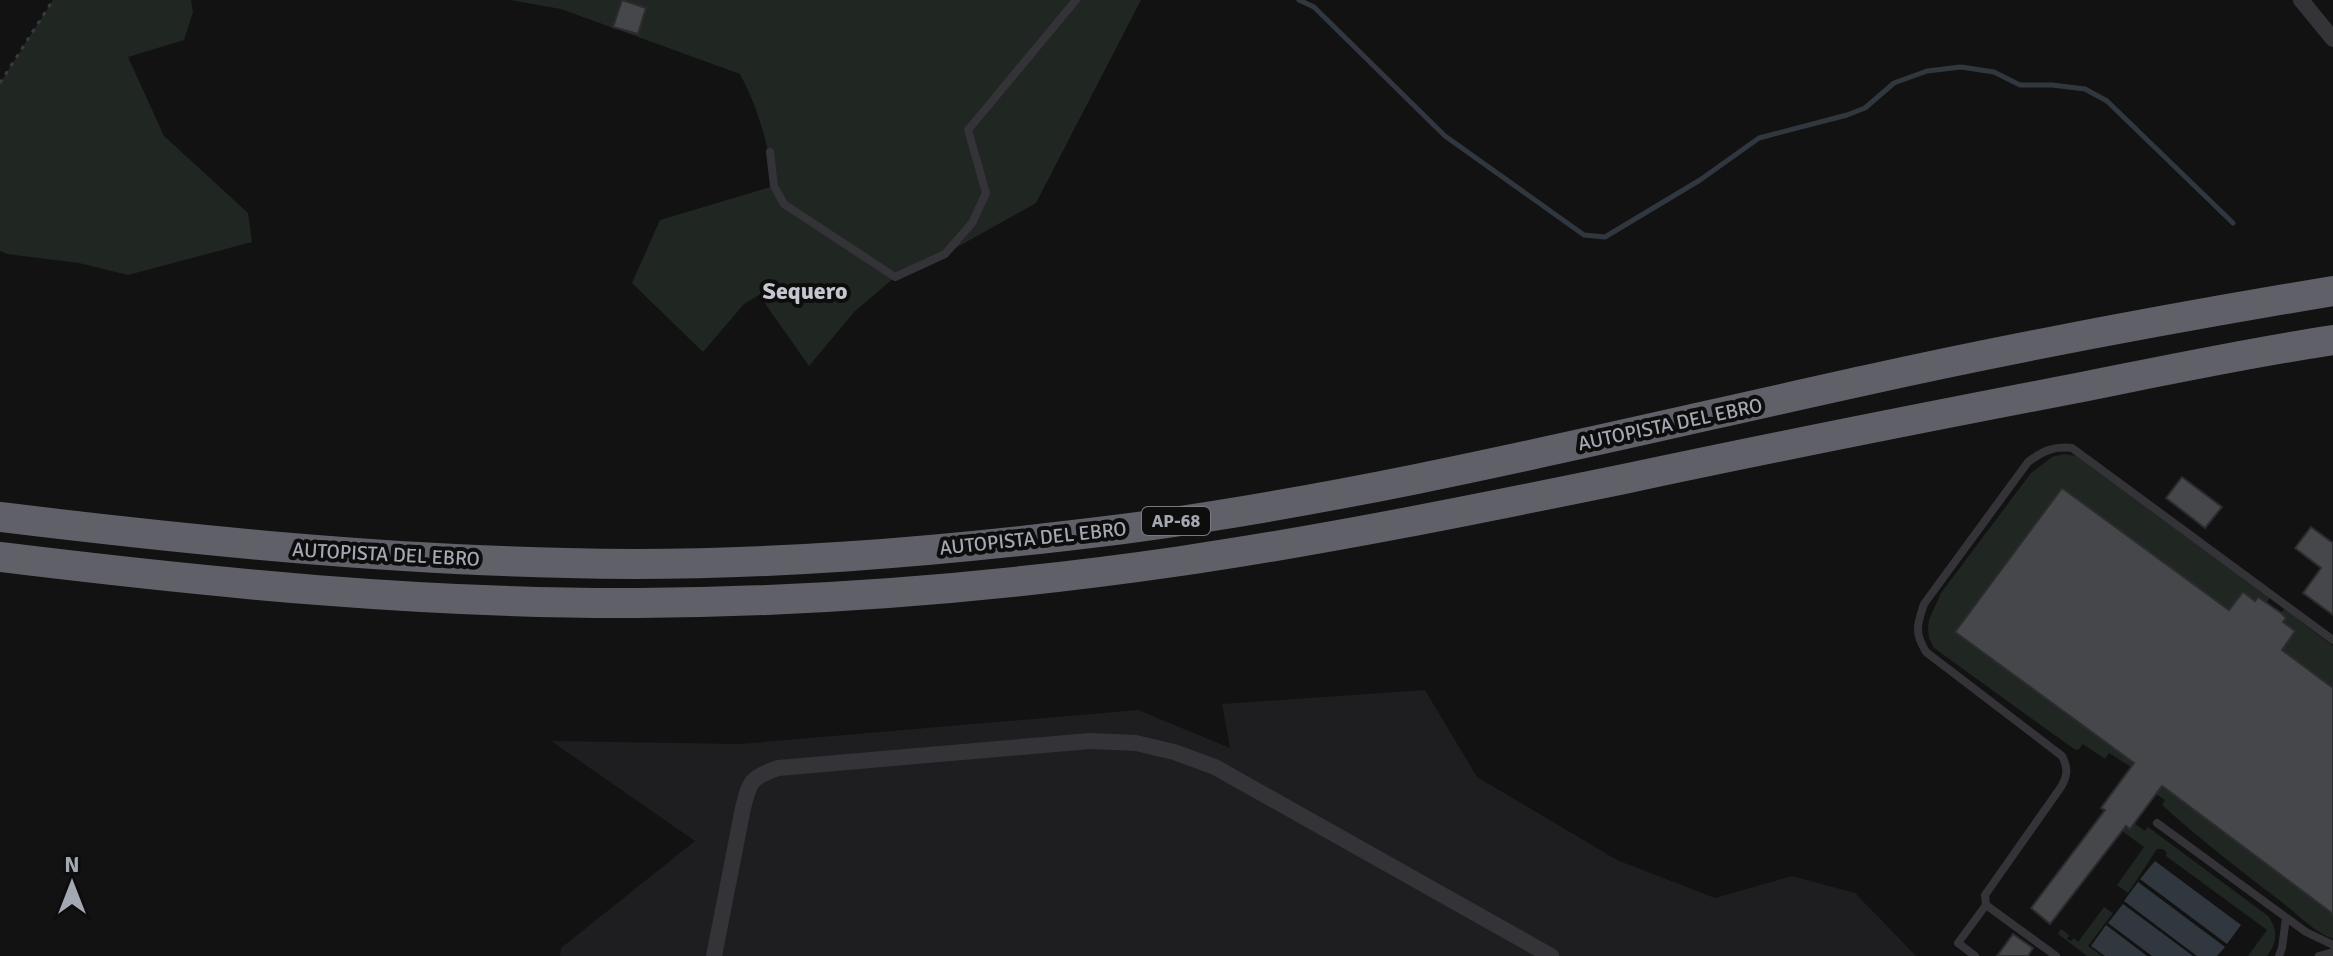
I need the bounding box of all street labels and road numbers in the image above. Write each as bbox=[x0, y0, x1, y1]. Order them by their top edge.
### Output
street label: AUTOPISTA DEL EBRO bbox=[1576, 393, 1765, 456]
road number: AP-68 bbox=[1142, 507, 1210, 535]
street label: AUTOPISTA DEL EBRO bbox=[938, 516, 1128, 561]
street label: AUTOPISTA DEL EBRO bbox=[291, 537, 480, 572]

